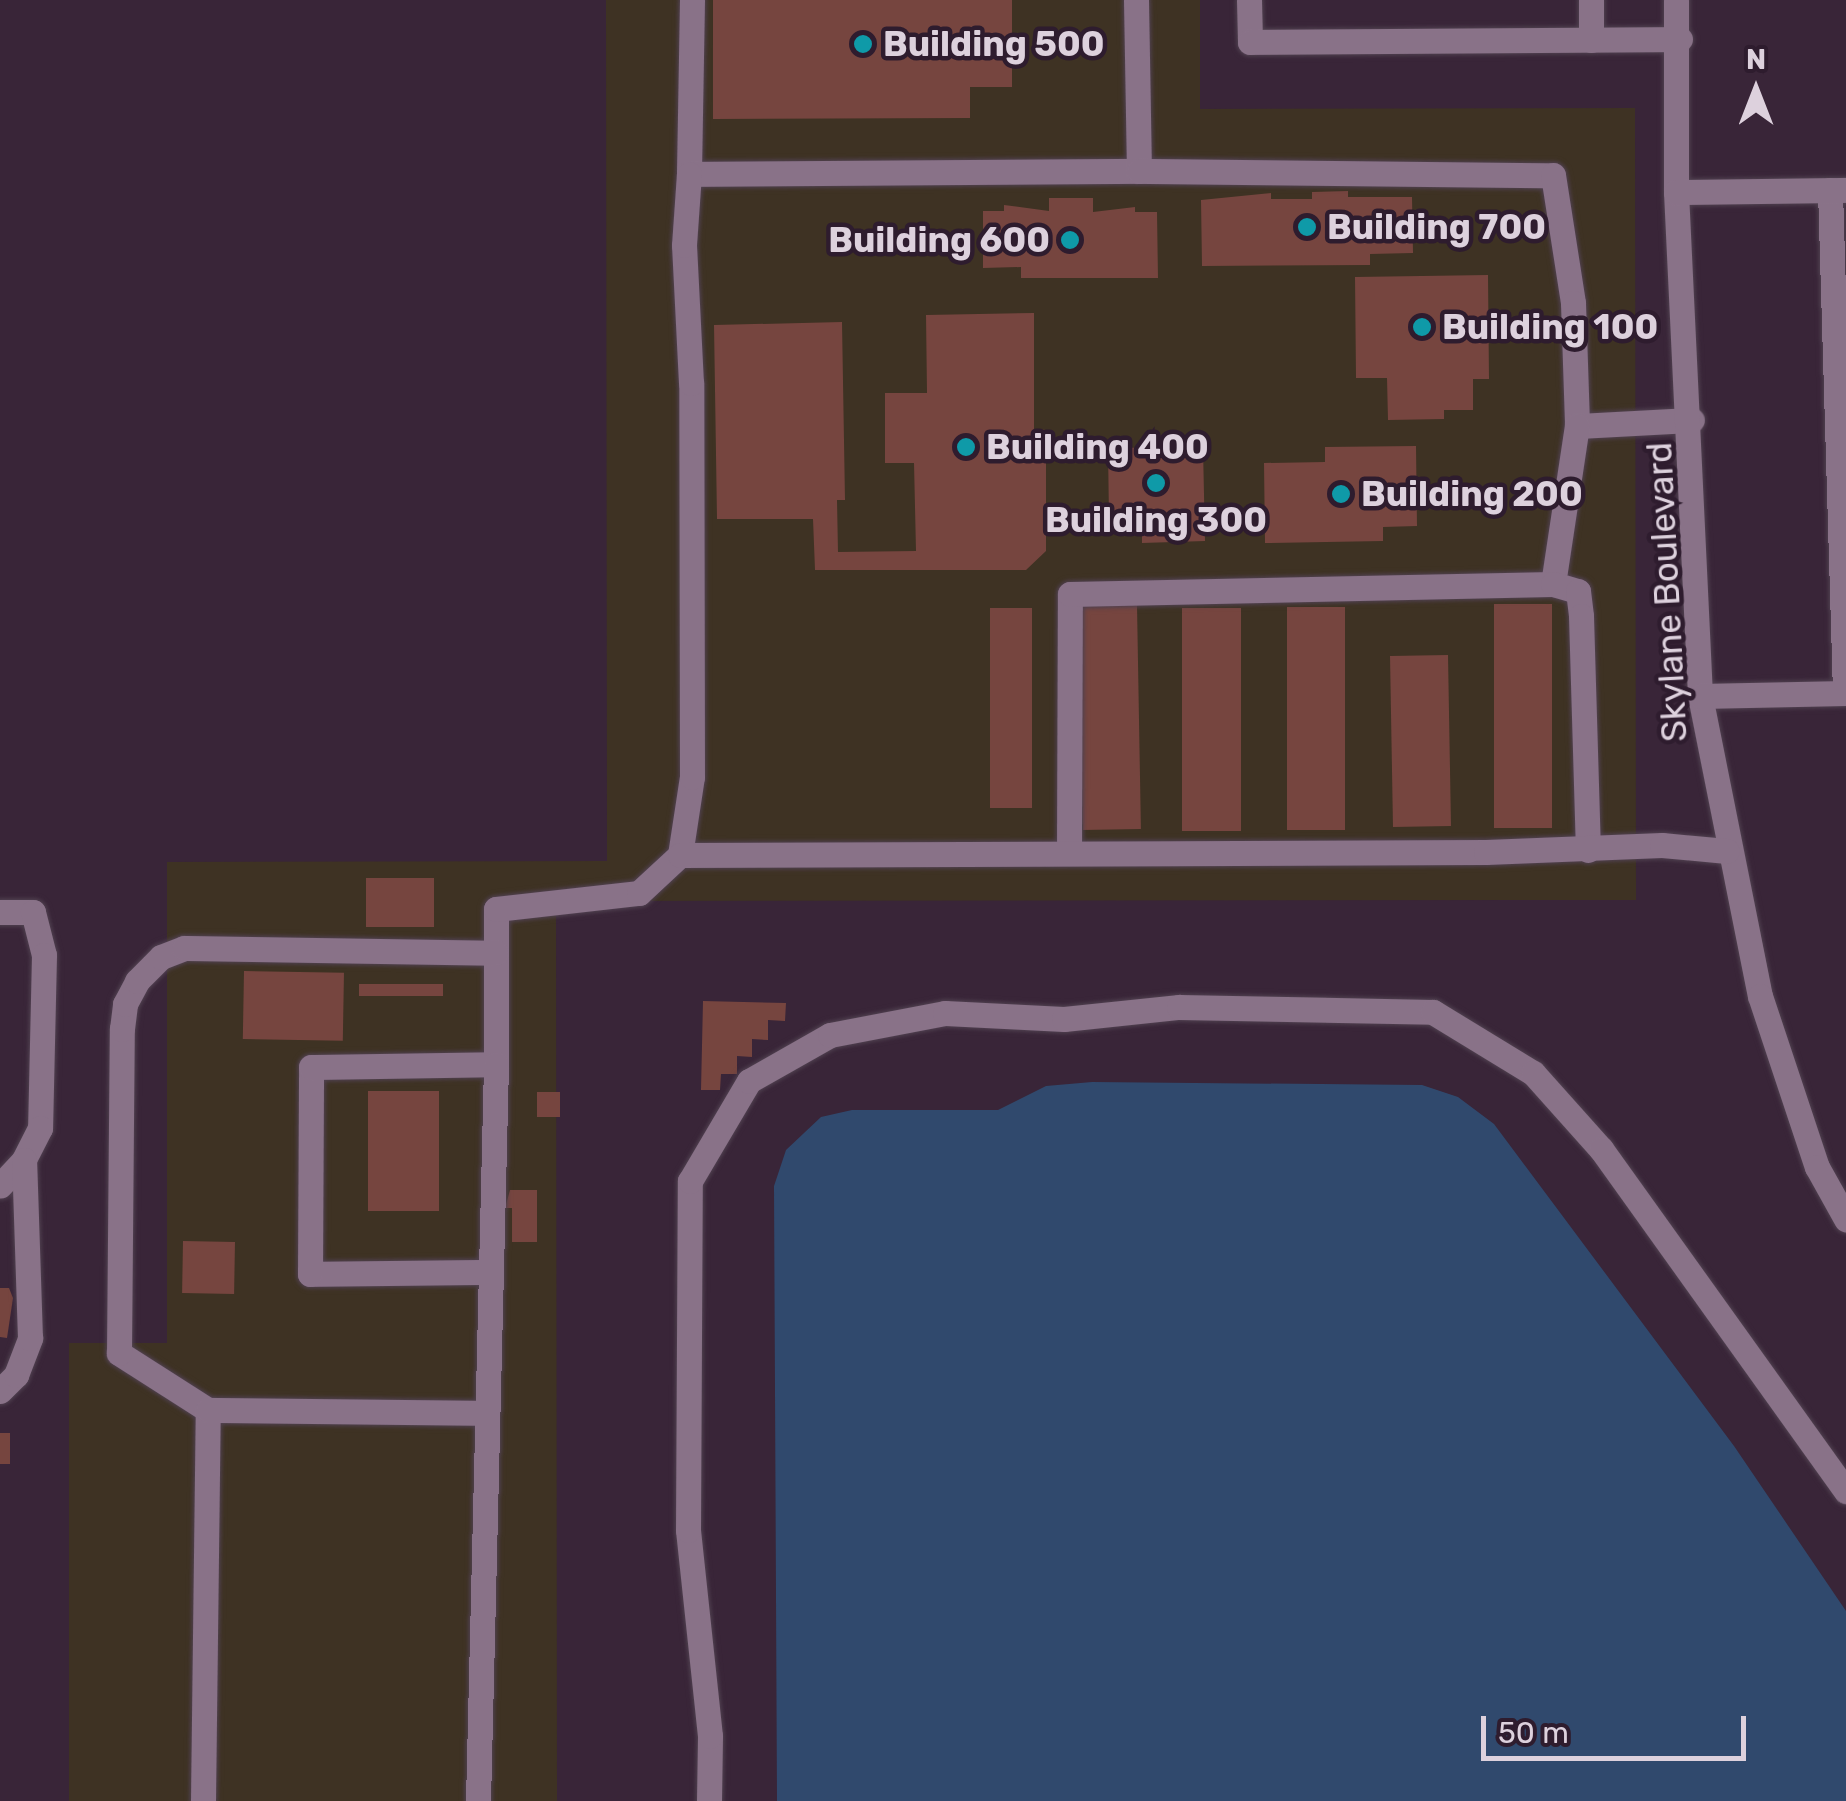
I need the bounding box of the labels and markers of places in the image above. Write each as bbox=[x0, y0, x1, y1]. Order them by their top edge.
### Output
place label: Building 500 bbox=[883, 23, 1105, 65]
marker: Building 500 bbox=[852, 33, 874, 55]
place label: Building 700 bbox=[1327, 206, 1546, 248]
marker: Building 700 bbox=[1296, 216, 1318, 238]
place label: Building 600 bbox=[828, 219, 1050, 261]
marker: Building 600 bbox=[1059, 229, 1081, 251]
place label: Building 100 bbox=[1442, 306, 1658, 348]
marker: Building 100 bbox=[1411, 316, 1433, 338]
place label: Building 400 bbox=[986, 426, 1209, 468]
marker: Building 400 bbox=[955, 436, 977, 458]
marker: Building 300 bbox=[1145, 472, 1167, 494]
place label: Building 200 bbox=[1361, 473, 1583, 515]
marker: Building 200 bbox=[1330, 483, 1352, 505]
place label: Building 300 bbox=[1045, 499, 1267, 541]

